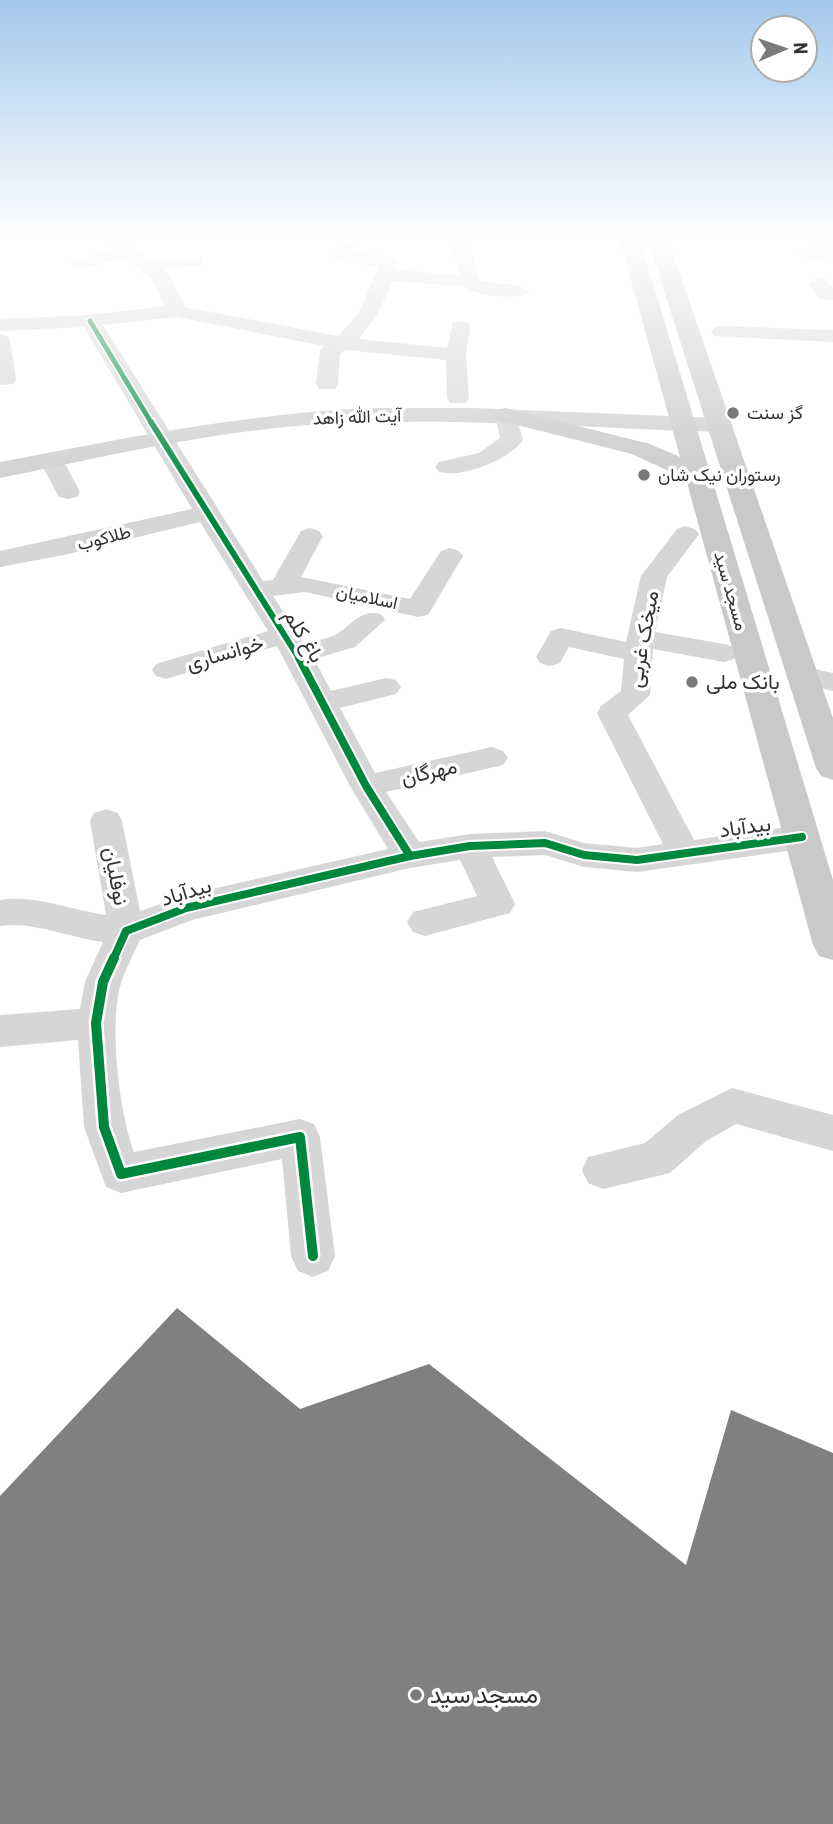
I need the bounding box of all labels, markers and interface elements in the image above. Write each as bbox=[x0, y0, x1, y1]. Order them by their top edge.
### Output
north arrow bbox=[749, 14, 819, 84]
text: N bbox=[789, 42, 812, 55]
place label: گز سنت bbox=[747, 402, 803, 424]
street label: آیت الله زاهد bbox=[312, 404, 403, 430]
marker: گز سنت bbox=[725, 405, 741, 421]
place label: رستوران نیک شان bbox=[658, 464, 781, 486]
marker: رستوران نیک شان bbox=[636, 467, 652, 483]
street label: طلاکوب bbox=[75, 521, 133, 555]
street label: مسجد سید bbox=[710, 549, 753, 633]
street label: اسلامیان bbox=[334, 580, 400, 613]
street label: میخک غربی bbox=[623, 589, 664, 690]
street label: باغ کلم bbox=[277, 605, 329, 668]
street label: خوانساری bbox=[183, 631, 267, 676]
place label: بانک ملی bbox=[706, 670, 780, 694]
marker: بانک ملی bbox=[684, 674, 700, 690]
street label: مهرگان bbox=[399, 754, 460, 791]
street label: بیدآباد bbox=[718, 812, 772, 842]
street label: نوفلیان bbox=[98, 845, 133, 907]
street label: بیدآباد bbox=[158, 873, 214, 911]
place label: مسجد سید bbox=[430, 1681, 538, 1709]
marker: مسجد سید bbox=[408, 1687, 424, 1703]

